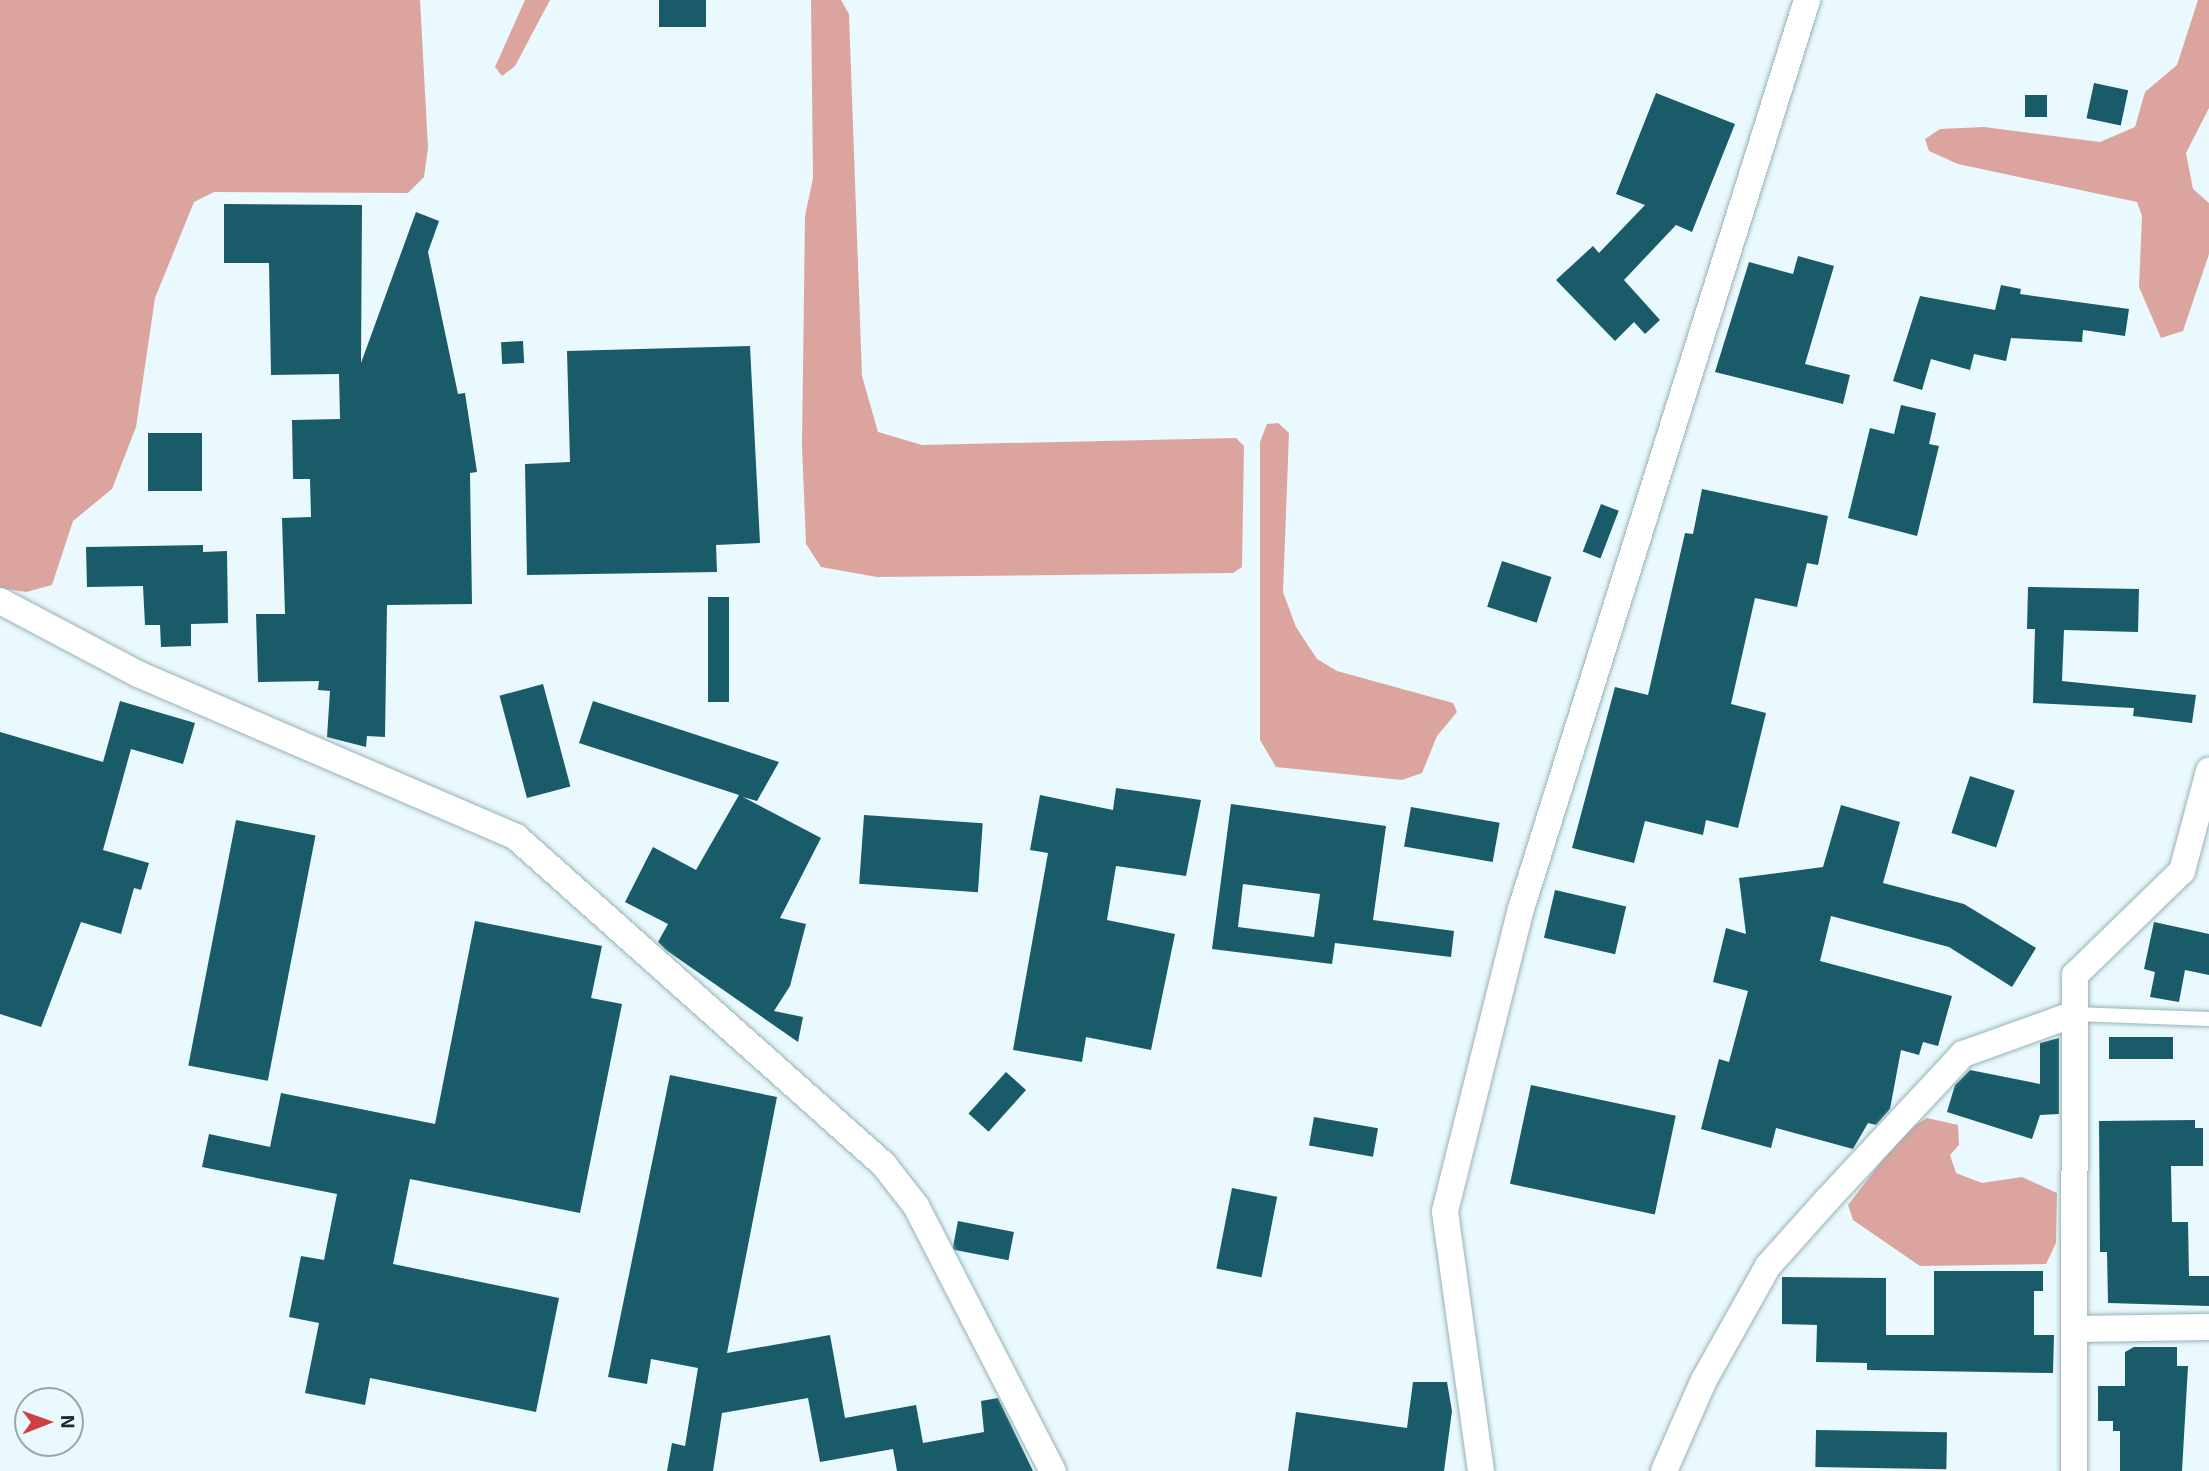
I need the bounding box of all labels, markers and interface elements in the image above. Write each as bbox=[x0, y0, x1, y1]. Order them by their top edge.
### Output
north arrow bbox=[14, 1387, 84, 1457]
text: N bbox=[57, 1415, 80, 1429]

